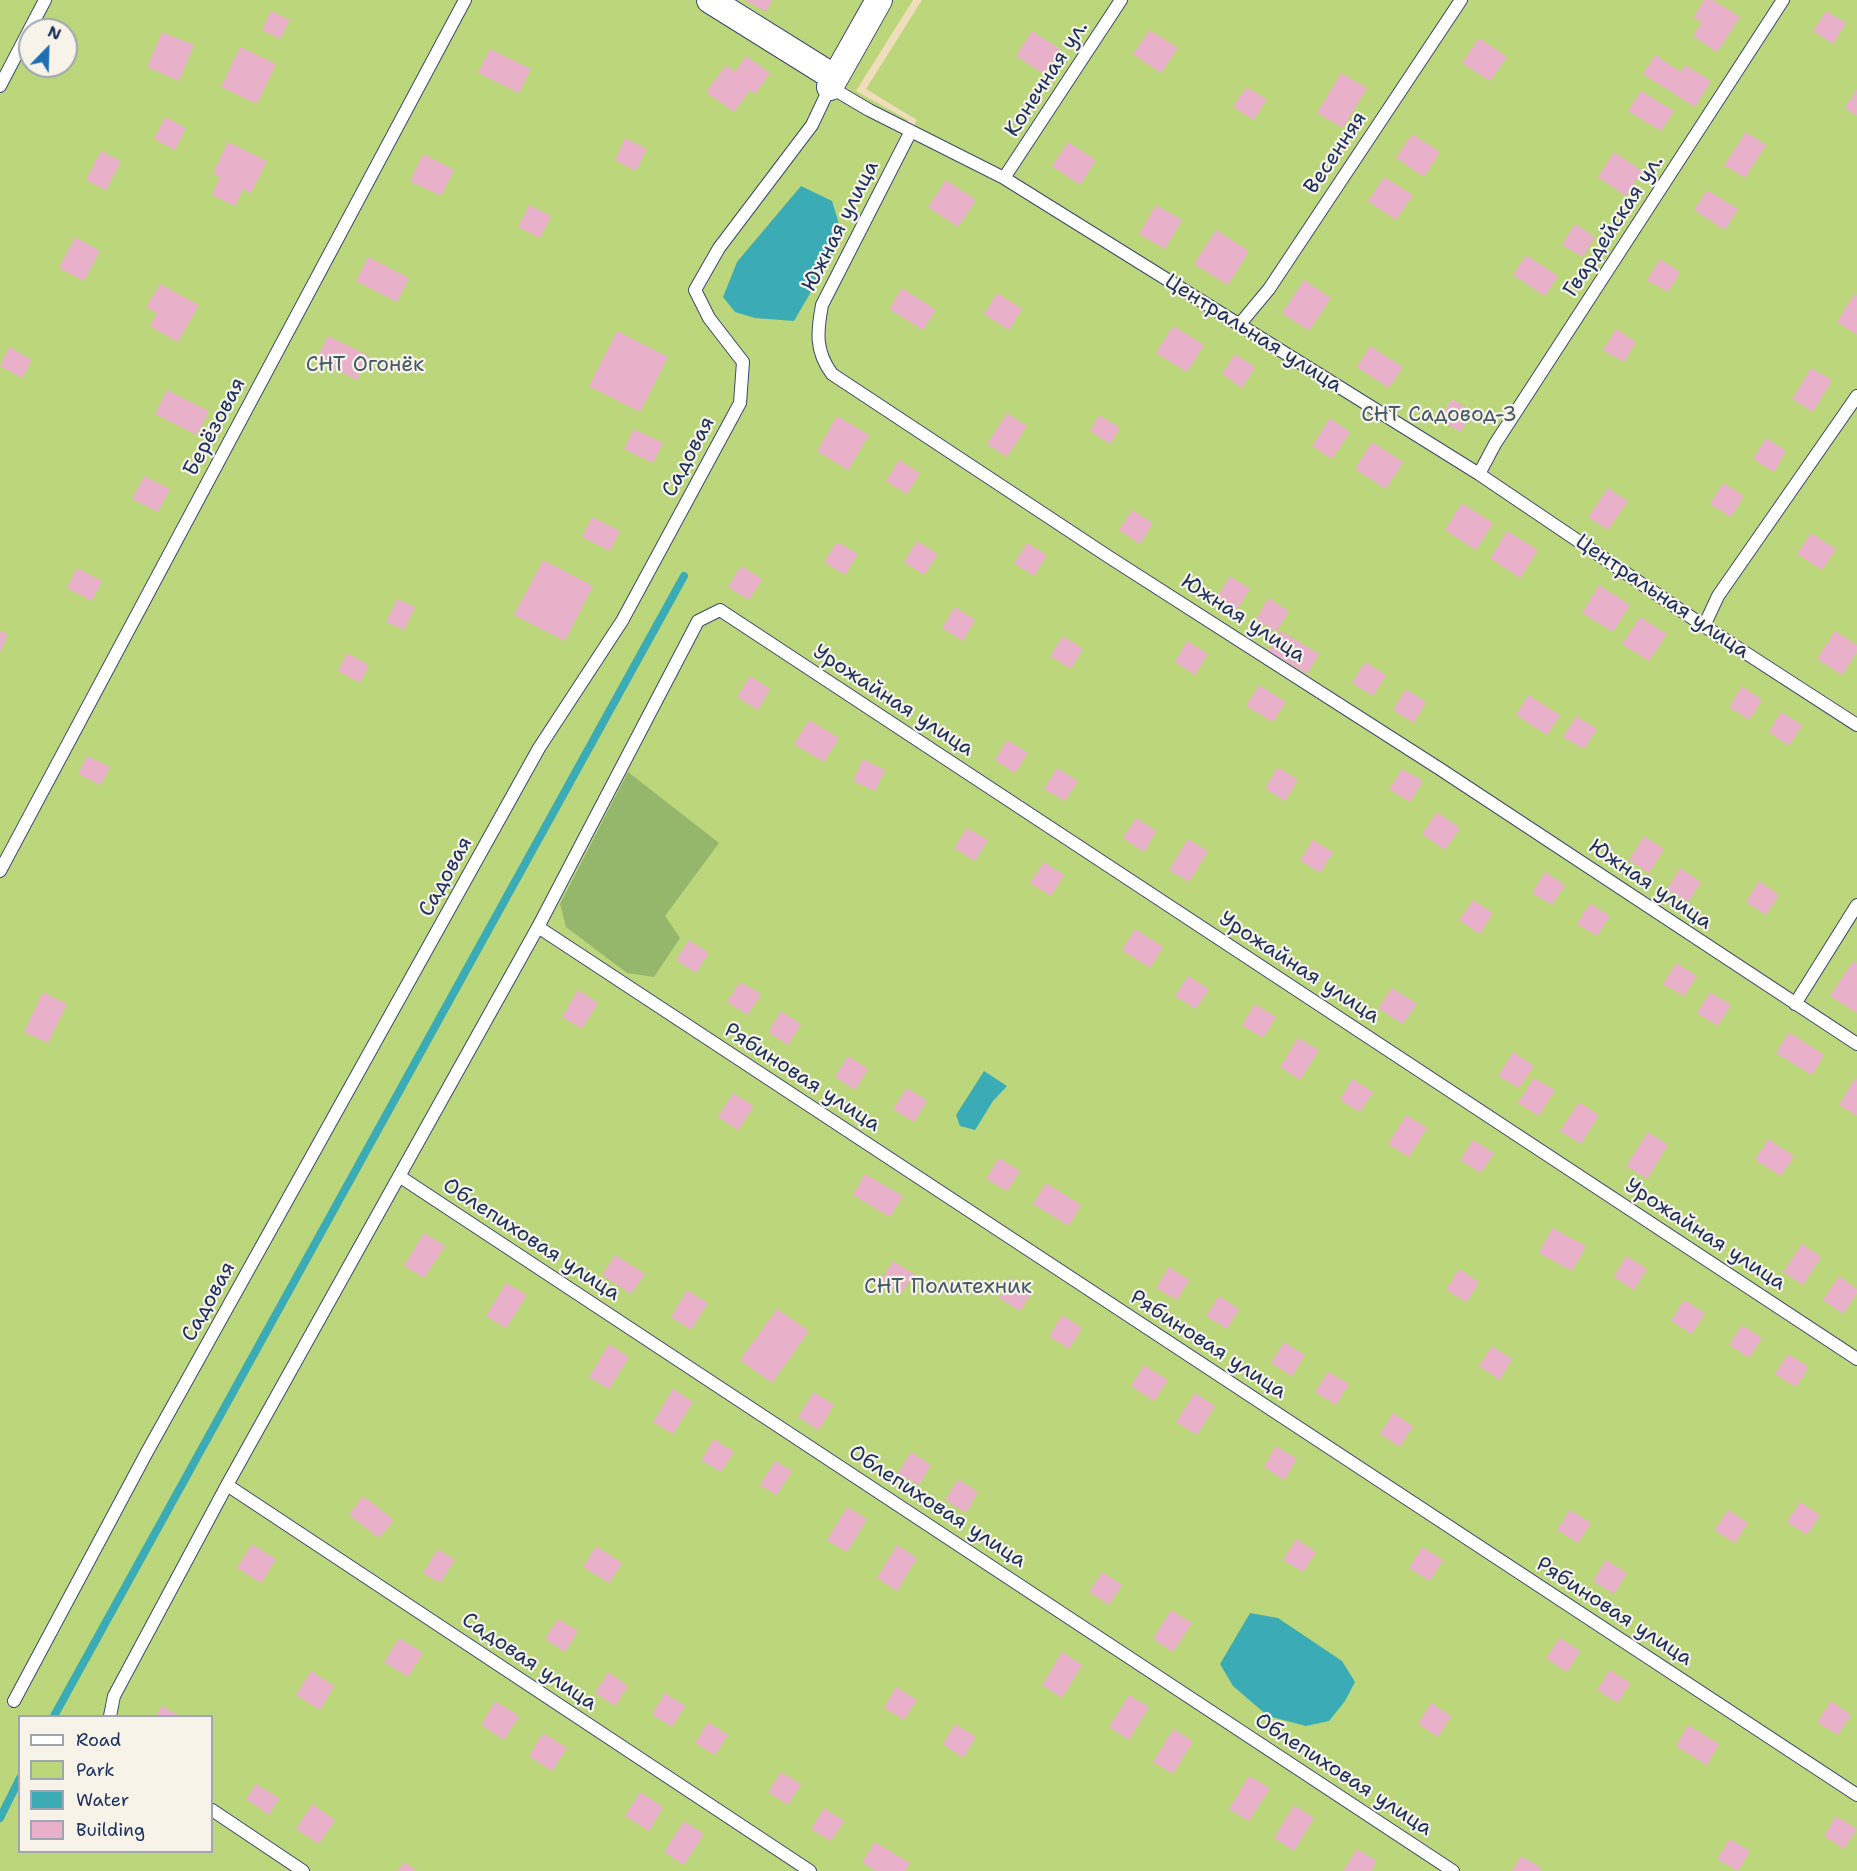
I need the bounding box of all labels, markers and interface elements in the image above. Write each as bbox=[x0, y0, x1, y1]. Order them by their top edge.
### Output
street label: Конечная ул. bbox=[1000, 16, 1094, 142]
north arrow bbox=[18, 18, 78, 78]
text: N bbox=[45, 21, 64, 45]
street label: Весенняя bbox=[1299, 107, 1373, 199]
street label: Гвардейская ул. bbox=[1559, 150, 1669, 302]
street label: Южная улица bbox=[797, 157, 885, 295]
street label: Центральная улица bbox=[1160, 269, 1346, 399]
park label: СНТ Огонёк bbox=[306, 353, 424, 379]
street label: Берёзовая bbox=[179, 373, 251, 481]
park label: СНТ Садовод-3 bbox=[1361, 403, 1517, 429]
street label: Садовая bbox=[657, 413, 721, 501]
street label: Центральная улица bbox=[1570, 529, 1754, 665]
street label: Южная улица bbox=[1176, 569, 1310, 669]
street label: Урожайная улица bbox=[808, 640, 978, 762]
street label: Садовая bbox=[414, 833, 478, 921]
street label: Южная улица bbox=[1584, 835, 1716, 935]
street label: Урожайная улица bbox=[1214, 907, 1384, 1029]
street label: Рябиновая улица bbox=[719, 1018, 885, 1138]
street label: Облепиховая улица bbox=[438, 1173, 624, 1307]
street label: Урожайная улица bbox=[1620, 1174, 1790, 1296]
street label: Садовая bbox=[177, 1258, 241, 1346]
park label: СНТ Политехник bbox=[864, 1275, 1032, 1301]
street label: Рябиновая улица bbox=[1125, 1285, 1291, 1405]
street label: Облепиховая улица bbox=[844, 1440, 1030, 1574]
street label: Рябиновая улица bbox=[1531, 1552, 1697, 1672]
street label: Садовая улица bbox=[457, 1607, 601, 1717]
street label: Облепиховая улица bbox=[1250, 1708, 1436, 1842]
legend bbox=[18, 1715, 213, 1853]
text: Road bbox=[76, 1728, 121, 1752]
text: Park bbox=[76, 1758, 115, 1782]
text: Water bbox=[76, 1788, 129, 1812]
text: Building bbox=[76, 1818, 145, 1842]

